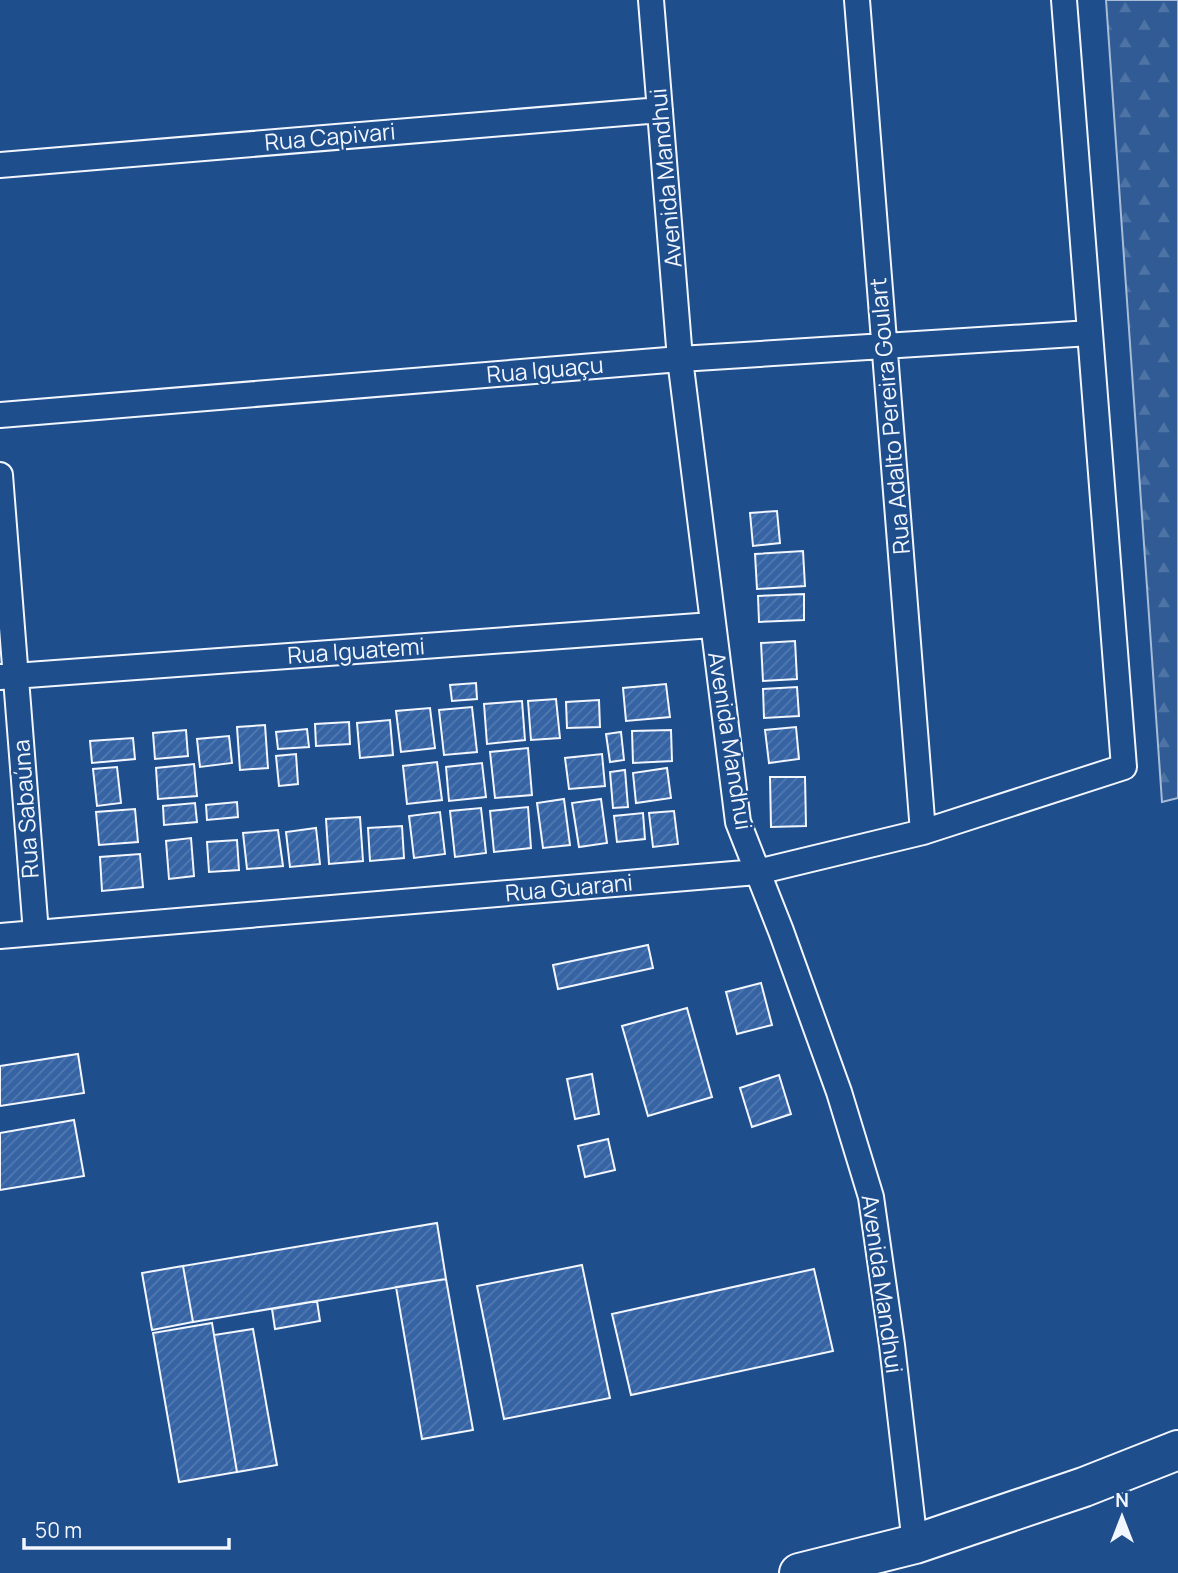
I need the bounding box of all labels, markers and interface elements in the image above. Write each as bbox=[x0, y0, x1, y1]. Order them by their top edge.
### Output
street label: Avenida Mandhui bbox=[641, 87, 689, 269]
street label: Rua Capivari bbox=[263, 114, 397, 158]
street label: Rua Adalto Pereira Goulart bbox=[861, 277, 917, 556]
street label: Rua Iguaçu bbox=[485, 348, 605, 390]
street label: Rua Iguatemi bbox=[286, 629, 426, 671]
street label: Avenida Mandhui bbox=[701, 649, 761, 832]
street label: Rua Sabaúna bbox=[4, 739, 46, 880]
street label: Rua Guarani bbox=[504, 865, 634, 909]
street label: Avenida Mandhui bbox=[855, 1192, 911, 1375]
north arrow bbox=[1087, 1482, 1157, 1552]
text: N bbox=[1115, 1487, 1129, 1513]
scale bar bbox=[24, 1506, 229, 1550]
text: 50 m bbox=[35, 1516, 82, 1544]

